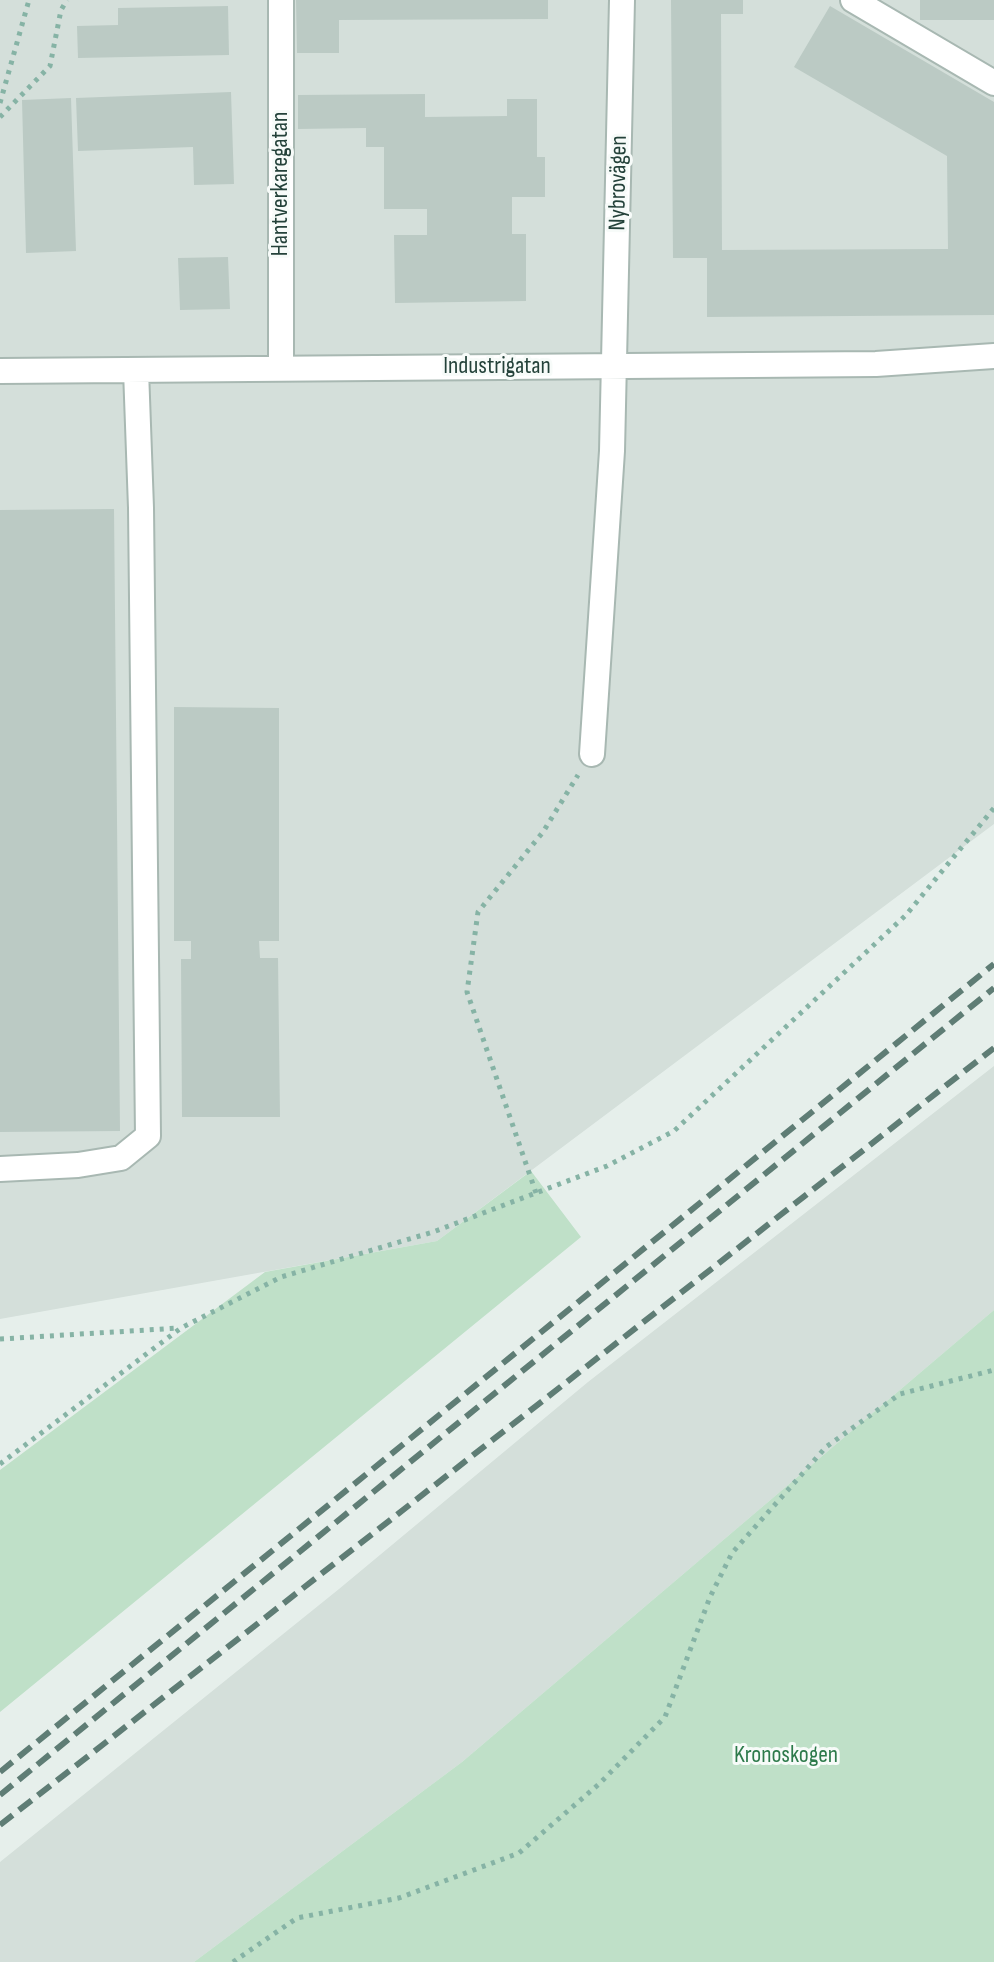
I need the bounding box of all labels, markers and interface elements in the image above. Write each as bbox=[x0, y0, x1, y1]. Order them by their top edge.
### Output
street label: Hantverkaregatan bbox=[267, 112, 295, 256]
street label: Nybrovägen bbox=[604, 135, 634, 231]
street label: Industrigatan bbox=[443, 353, 551, 381]
park label: Kronoskogen bbox=[734, 1742, 838, 1770]

